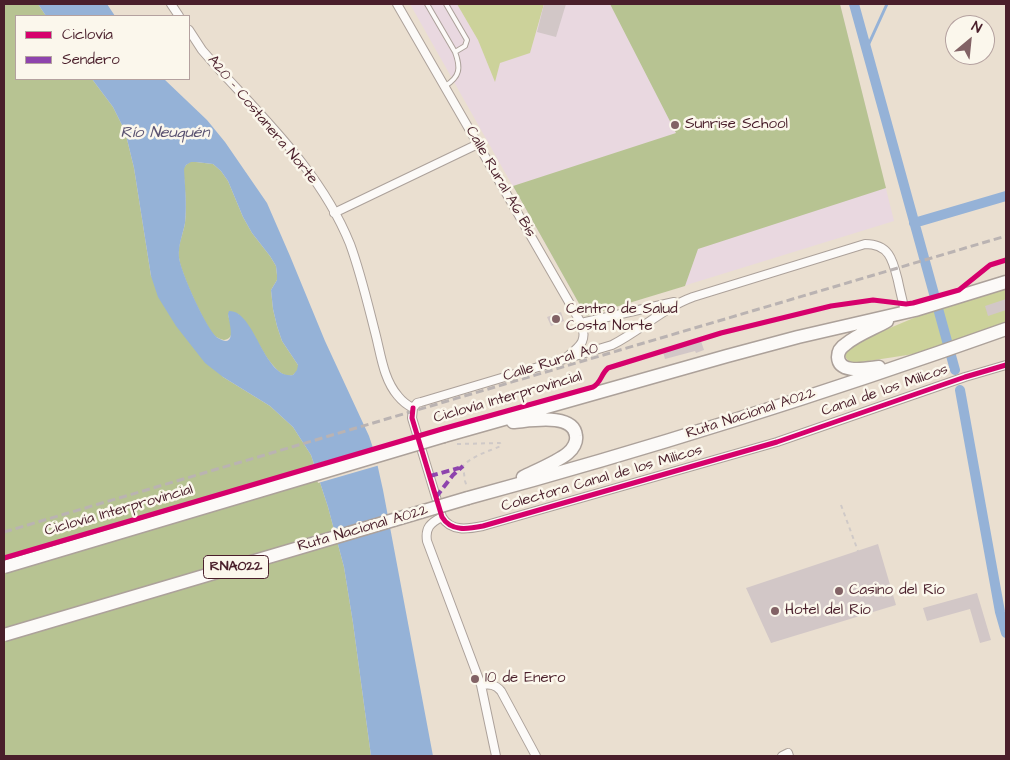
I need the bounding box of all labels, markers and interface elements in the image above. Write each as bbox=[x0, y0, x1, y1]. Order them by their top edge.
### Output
legend bbox=[15, 15, 190, 80]
north arrow bbox=[945, 15, 995, 65]
text: N bbox=[968, 17, 985, 39]
text: Ciclovía bbox=[62, 24, 113, 45]
text: Sendero bbox=[62, 49, 120, 70]
street label: A20 - Costanera Norte bbox=[203, 52, 321, 188]
place label: Sunrise School bbox=[685, 116, 788, 134]
marker: Sunrise School bbox=[669, 119, 681, 131]
street label: Calle Rural A6 Bis bbox=[461, 123, 539, 241]
water label: Río Neuquén bbox=[120, 124, 210, 144]
place label: Centro de Salud Costa Norte bbox=[566, 301, 678, 336]
marker: Centro de Salud Costa Norte bbox=[550, 313, 562, 325]
street label: Calle Rural A0 bbox=[501, 340, 601, 386]
street label: Canal de los Milicos bbox=[819, 361, 951, 421]
street label: Ciclovía Interprovincial bbox=[432, 368, 584, 428]
street label: Ruta Nacional A022 bbox=[684, 385, 818, 443]
street label: Colectora Canal de los Milicos bbox=[500, 442, 704, 516]
street label: Ciclovía Interprovincial bbox=[43, 481, 195, 541]
street label: Ruta Nacional A022 bbox=[296, 502, 430, 556]
road number: RNA022 bbox=[204, 556, 268, 578]
place label: Casino del Río bbox=[849, 582, 945, 600]
marker: Casino del Río bbox=[833, 585, 845, 597]
place label: Hotel del Río bbox=[785, 602, 871, 620]
marker: Hotel del Río bbox=[769, 605, 781, 617]
place label: 10 de Enero bbox=[485, 670, 565, 688]
marker: 10 de Enero bbox=[469, 673, 481, 685]

